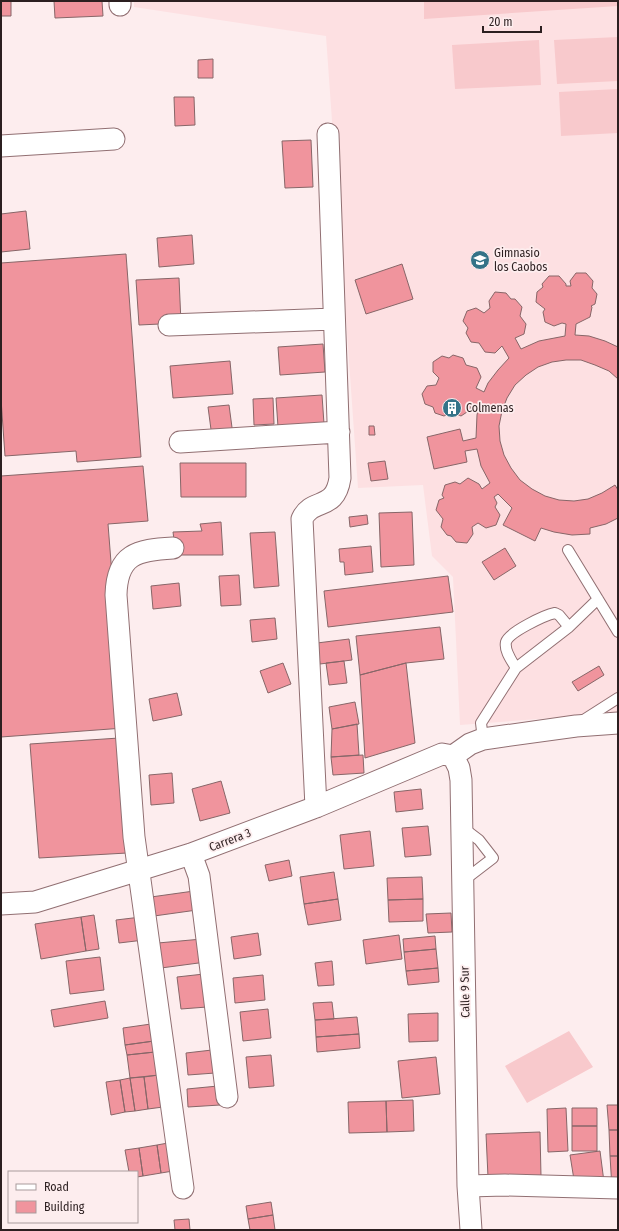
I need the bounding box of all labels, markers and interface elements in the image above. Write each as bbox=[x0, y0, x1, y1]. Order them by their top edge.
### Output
scale bar bbox=[483, 8, 541, 34]
text: 20 m bbox=[489, 15, 513, 29]
place label: Gimnasio los Caobos bbox=[494, 246, 547, 274]
school or university icon: Gimnasio los Caobos bbox=[469, 249, 491, 271]
building icon: Colmenas bbox=[441, 397, 463, 419]
place label: Colmenas bbox=[466, 401, 514, 415]
street label: Carrera 3 bbox=[207, 826, 253, 854]
street label: Calle 9 Sur bbox=[458, 965, 472, 1018]
legend bbox=[8, 1171, 138, 1223]
text: Road bbox=[44, 1180, 69, 1194]
text: Building bbox=[44, 1200, 85, 1214]

